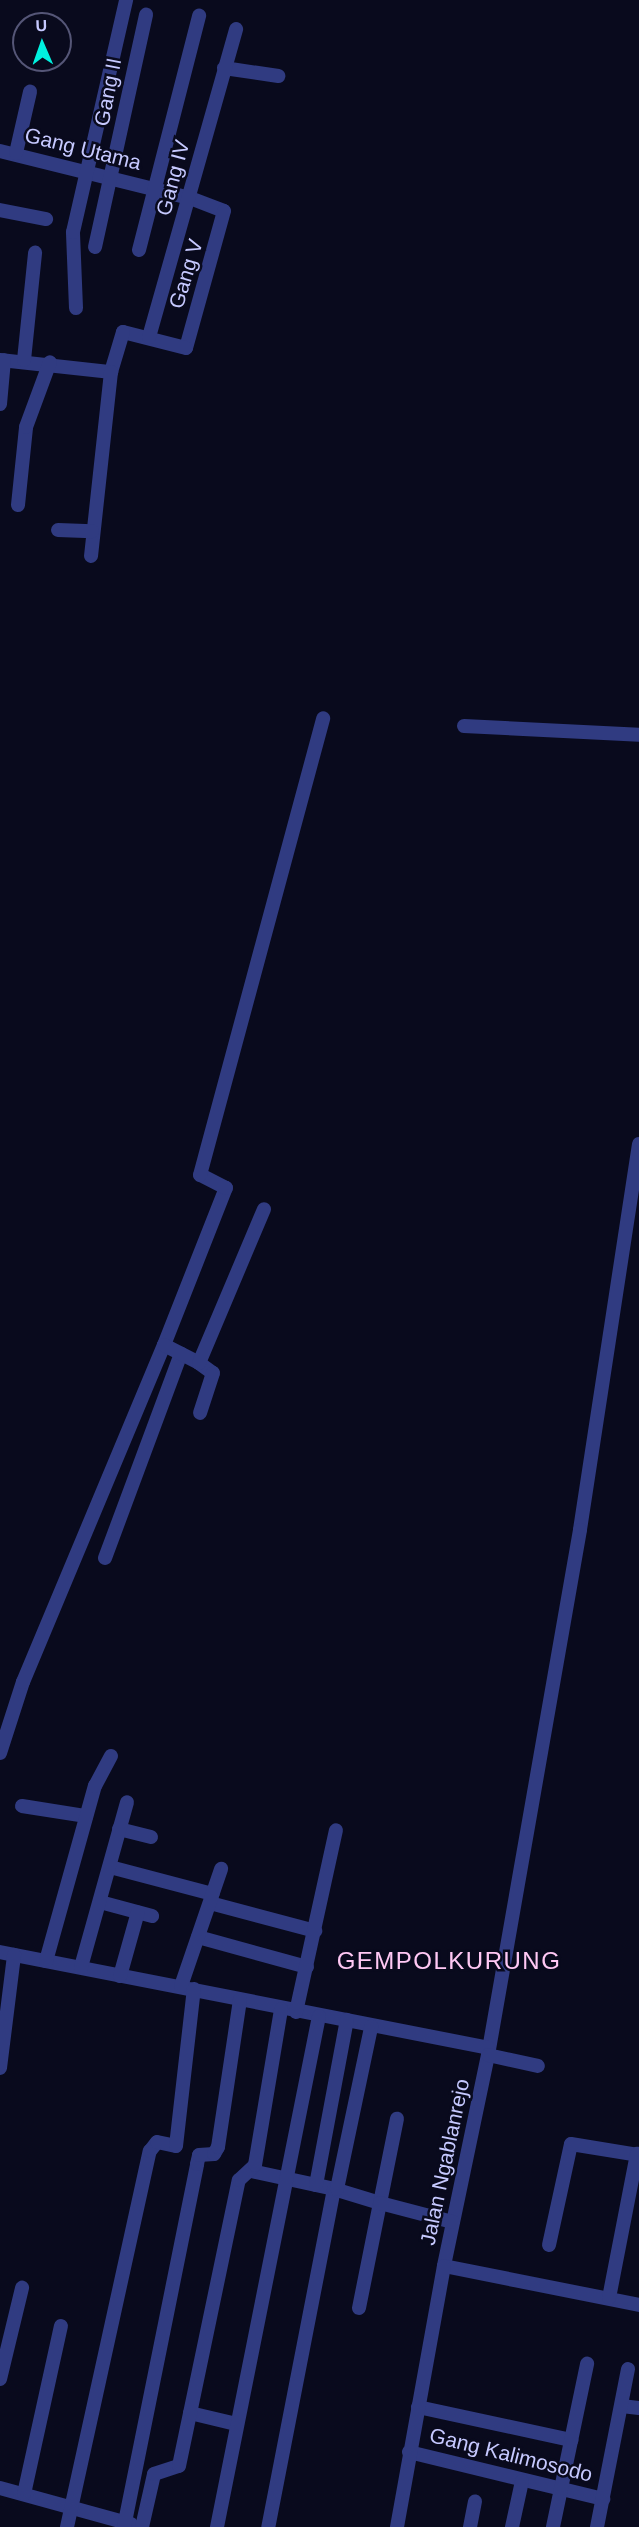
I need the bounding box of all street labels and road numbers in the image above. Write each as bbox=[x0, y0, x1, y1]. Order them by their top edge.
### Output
street label: Gang II bbox=[89, 56, 127, 128]
street label: Gang Utama bbox=[22, 122, 144, 176]
street label: Gang IV bbox=[151, 138, 195, 218]
street label: Gang V bbox=[164, 236, 208, 312]
street label: Jalan Ngablanrejo bbox=[415, 2077, 475, 2247]
street label: Gang Kalimosodo bbox=[427, 2423, 595, 2487]

